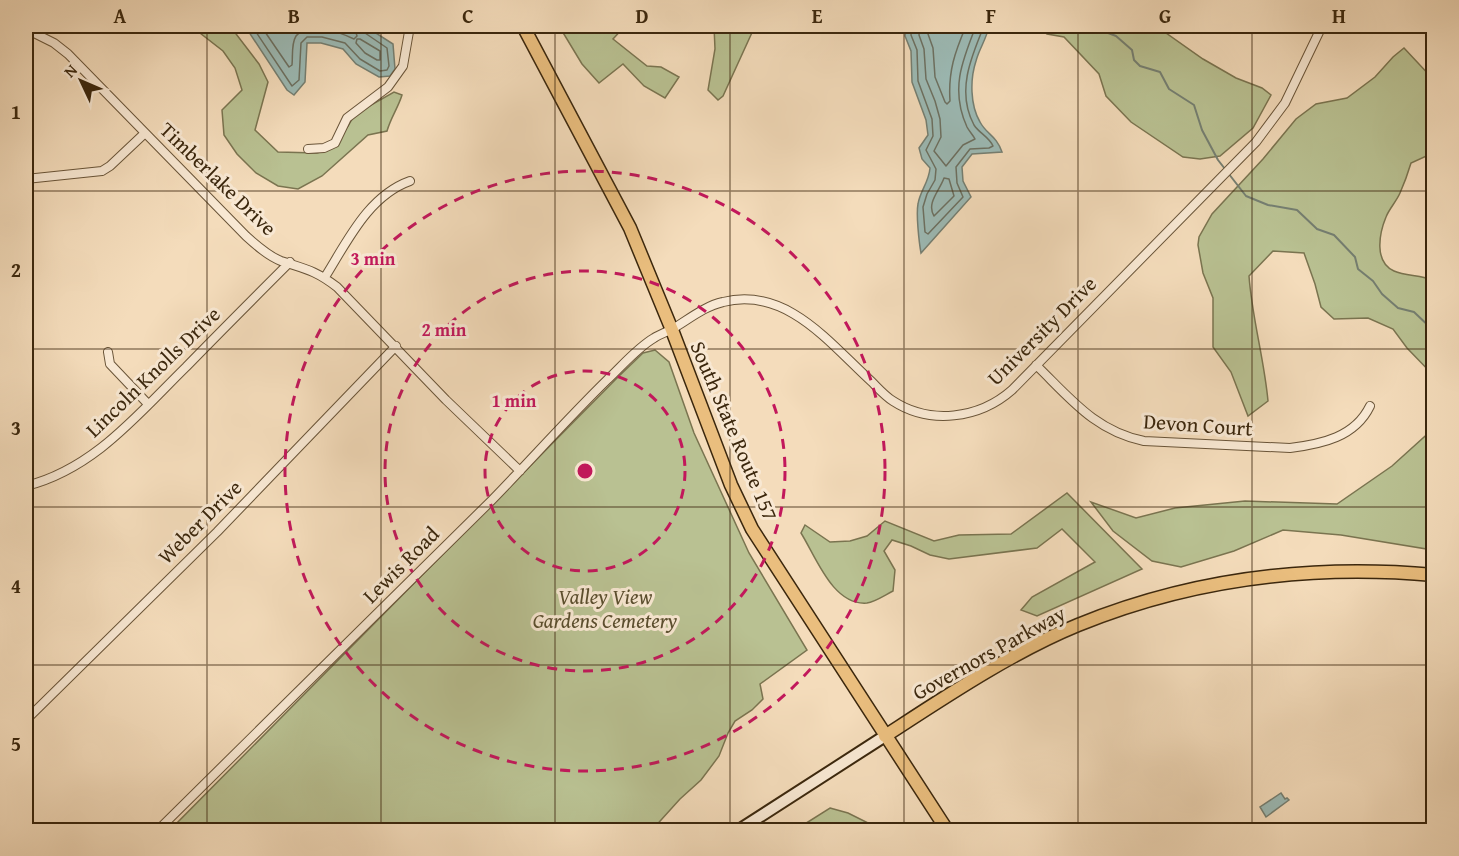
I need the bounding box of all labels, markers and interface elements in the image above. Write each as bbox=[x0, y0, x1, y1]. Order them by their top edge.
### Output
text: A bbox=[114, 1, 127, 30]
text: B bbox=[288, 1, 300, 30]
text: C bbox=[462, 1, 474, 30]
text: D bbox=[635, 1, 649, 30]
text: E bbox=[812, 1, 823, 30]
text: F bbox=[986, 1, 996, 30]
text: G bbox=[1159, 1, 1171, 30]
text: H bbox=[1332, 1, 1346, 30]
north arrow bbox=[51, 51, 111, 111]
text: N bbox=[58, 58, 83, 83]
text: 1 bbox=[11, 97, 21, 126]
street label: Timberlake Drive bbox=[153, 115, 284, 243]
text: 3 min bbox=[351, 245, 396, 272]
text: 2 bbox=[11, 255, 21, 284]
street label: University Drive bbox=[980, 269, 1104, 392]
street label: Lincoln Knolls Drive bbox=[78, 299, 227, 444]
text: 2 min bbox=[422, 316, 467, 343]
street label: South State Route 157 bbox=[683, 336, 786, 525]
text: 1 min bbox=[492, 387, 537, 414]
street label: Devon Court bbox=[1142, 405, 1254, 444]
text: 3 bbox=[11, 413, 21, 442]
centre of rings bbox=[575, 461, 595, 481]
street label: Weber Drive bbox=[150, 472, 249, 571]
street label: Lewis Road bbox=[355, 519, 447, 610]
text: 4 bbox=[11, 571, 21, 600]
park label: Valley View Gardens Cemetery bbox=[533, 581, 678, 636]
street label: Governors Parkway bbox=[907, 597, 1071, 708]
text: 5 bbox=[11, 729, 21, 758]

